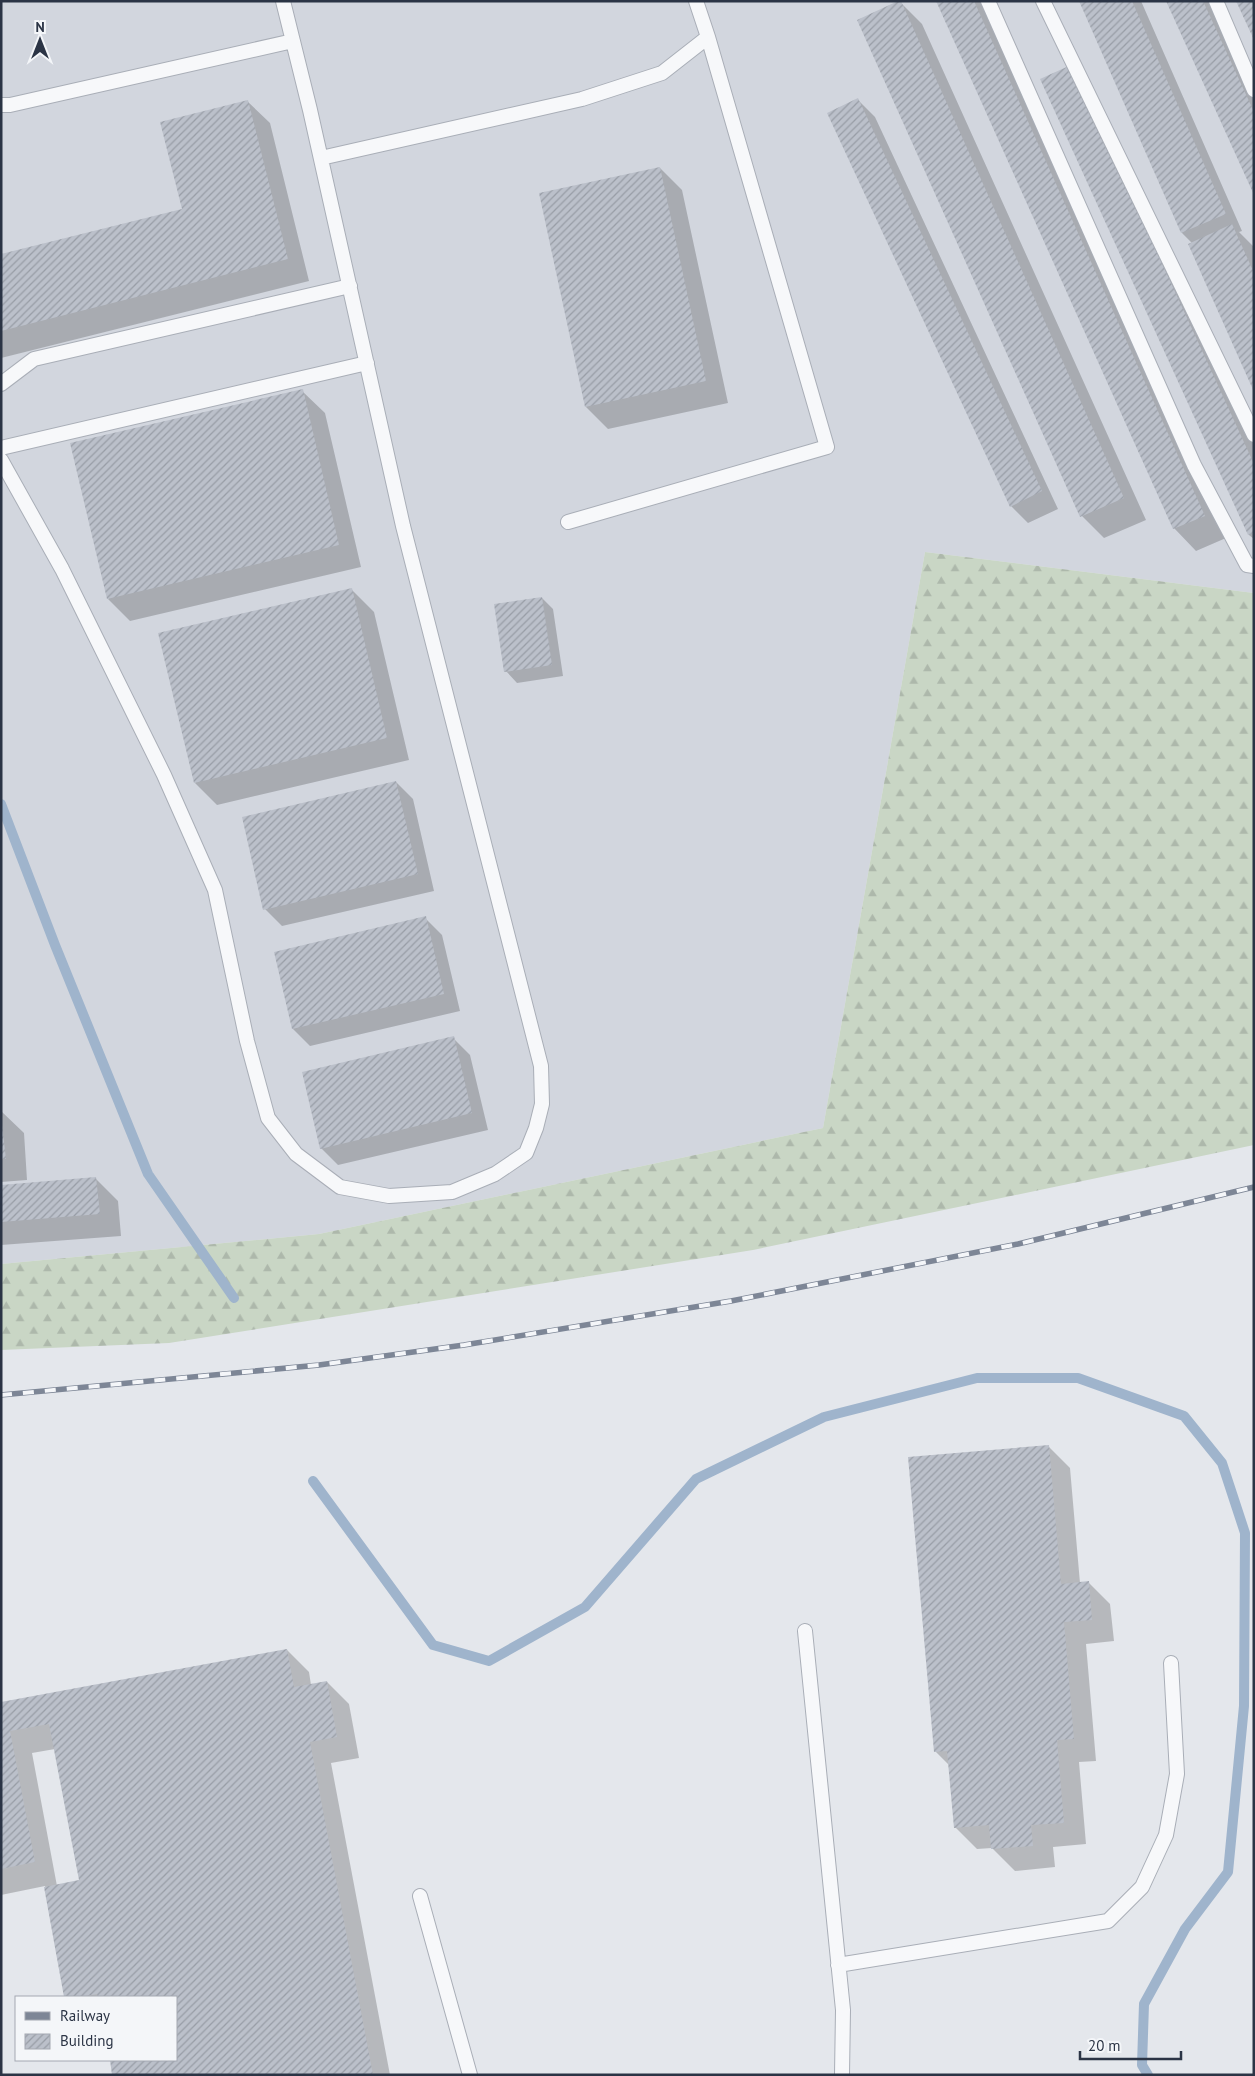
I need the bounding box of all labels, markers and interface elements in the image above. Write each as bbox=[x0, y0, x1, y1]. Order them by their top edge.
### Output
north arrow bbox=[15, 15, 65, 65]
text: N bbox=[35, 18, 45, 36]
legend bbox=[15, 1996, 178, 2061]
text: Railway bbox=[60, 2006, 110, 2025]
scale bar bbox=[1080, 2028, 1181, 2060]
text: Building bbox=[60, 2031, 114, 2050]
text: 20 m bbox=[1088, 2036, 1121, 2055]

